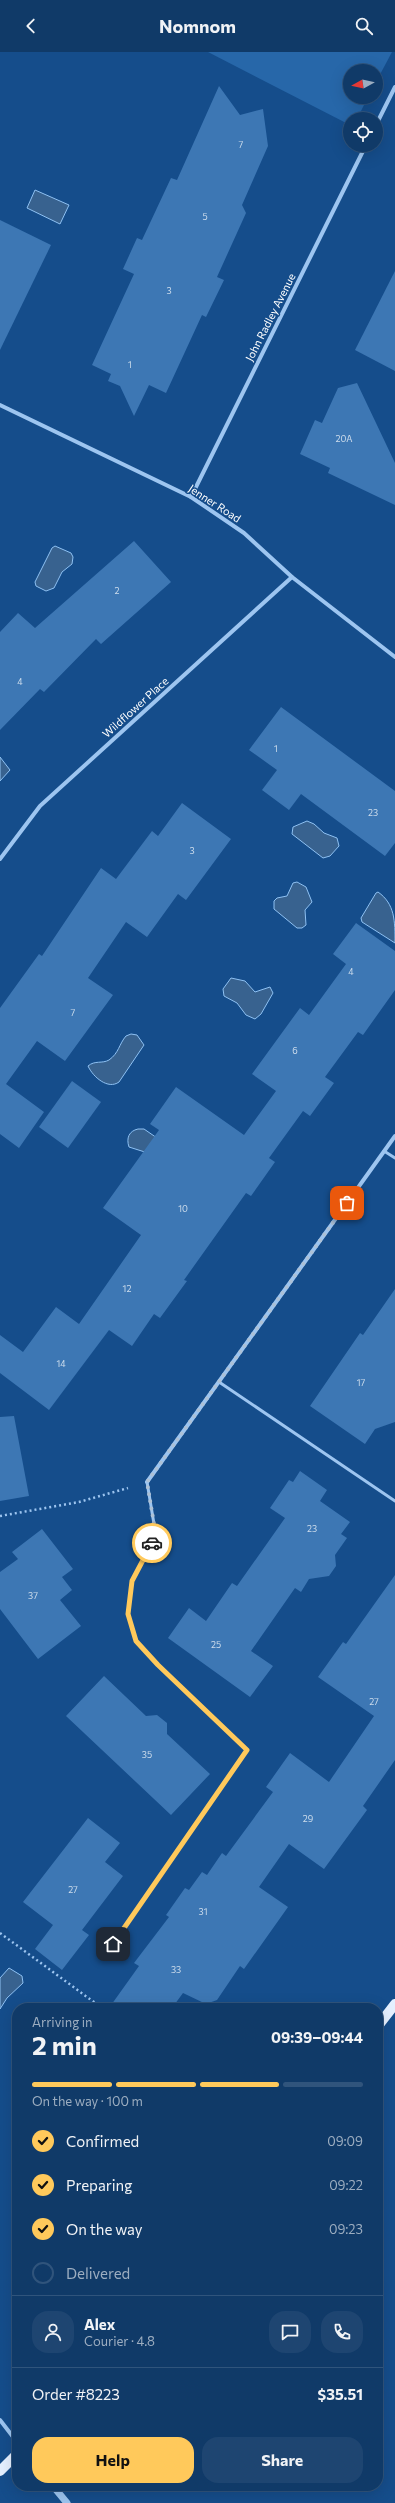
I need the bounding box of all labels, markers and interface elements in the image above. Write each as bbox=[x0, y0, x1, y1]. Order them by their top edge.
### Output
icon: back bbox=[20, 15, 42, 37]
text: Nomnom bbox=[159, 15, 236, 37]
icon: search bbox=[353, 15, 375, 37]
north arrow bbox=[343, 64, 383, 104]
map controls bbox=[343, 64, 383, 152]
button: locate bbox=[343, 112, 383, 152]
house number: 7 bbox=[239, 139, 244, 150]
house number: 5 bbox=[202, 211, 208, 222]
street label: John Radley Avenue bbox=[242, 271, 299, 364]
house number: 3 bbox=[166, 285, 172, 296]
house number: 1 bbox=[128, 359, 132, 370]
house number: 20A bbox=[336, 433, 352, 444]
street label: Jenner Road bbox=[186, 481, 244, 526]
house number: 2 bbox=[115, 585, 120, 596]
street label: Wildflower Place bbox=[99, 674, 171, 740]
house number: 4 bbox=[17, 676, 23, 687]
house number: 1 bbox=[274, 743, 278, 754]
house number: 23 bbox=[368, 807, 378, 818]
house number: 3 bbox=[189, 845, 195, 856]
house number: 4 bbox=[348, 966, 354, 977]
house number: 7 bbox=[71, 1007, 76, 1018]
house number: 6 bbox=[292, 1045, 298, 1056]
pin bbox=[330, 1186, 364, 1220]
icon: bag bbox=[336, 1192, 358, 1214]
house number: 10 bbox=[178, 1203, 188, 1214]
house number: 12 bbox=[123, 1283, 131, 1294]
house number: 14 bbox=[56, 1358, 66, 1369]
house number: 17 bbox=[357, 1377, 366, 1388]
courier bbox=[132, 1523, 172, 1563]
house number: 23 bbox=[307, 1523, 317, 1534]
icon: car bbox=[141, 1532, 163, 1554]
house number: 37 bbox=[28, 1590, 38, 1601]
house number: 25 bbox=[211, 1639, 221, 1650]
house number: 27 bbox=[369, 1696, 379, 1707]
house number: 35 bbox=[142, 1749, 152, 1760]
house number: 29 bbox=[303, 1813, 313, 1824]
house number: 27 bbox=[68, 1884, 78, 1895]
house number: 31 bbox=[199, 1906, 207, 1917]
pin bbox=[96, 1927, 130, 1961]
icon: home bbox=[102, 1933, 124, 1955]
house number: 33 bbox=[171, 1964, 181, 1975]
text: Arriving in bbox=[32, 2014, 92, 2030]
text: 09:39–09:44 bbox=[271, 2028, 363, 2046]
text: 2 min bbox=[32, 2029, 97, 2060]
text: On the way · 100 m bbox=[32, 2093, 143, 2109]
icon: check bbox=[32, 2130, 54, 2152]
text: Confirmed bbox=[66, 2132, 139, 2150]
text: 09:09 bbox=[327, 2133, 363, 2149]
icon: check bbox=[32, 2174, 54, 2196]
text: Preparing bbox=[66, 2176, 132, 2194]
text: 09:22 bbox=[329, 2177, 363, 2193]
icon: check bbox=[32, 2218, 54, 2240]
text: On the way bbox=[66, 2220, 143, 2238]
text: 09:23 bbox=[329, 2221, 363, 2237]
text: Delivered bbox=[66, 2264, 130, 2282]
button: person bbox=[32, 2311, 74, 2353]
button: chat bbox=[269, 2311, 311, 2353]
button: phone bbox=[321, 2311, 363, 2353]
text: Alex bbox=[84, 2315, 115, 2333]
text: Courier · 4.8 bbox=[84, 2333, 155, 2349]
text: Order #8223 bbox=[32, 2385, 120, 2403]
text: $35.51 bbox=[318, 2385, 363, 2403]
button: Help bbox=[32, 2437, 194, 2483]
button: Share bbox=[202, 2437, 363, 2483]

